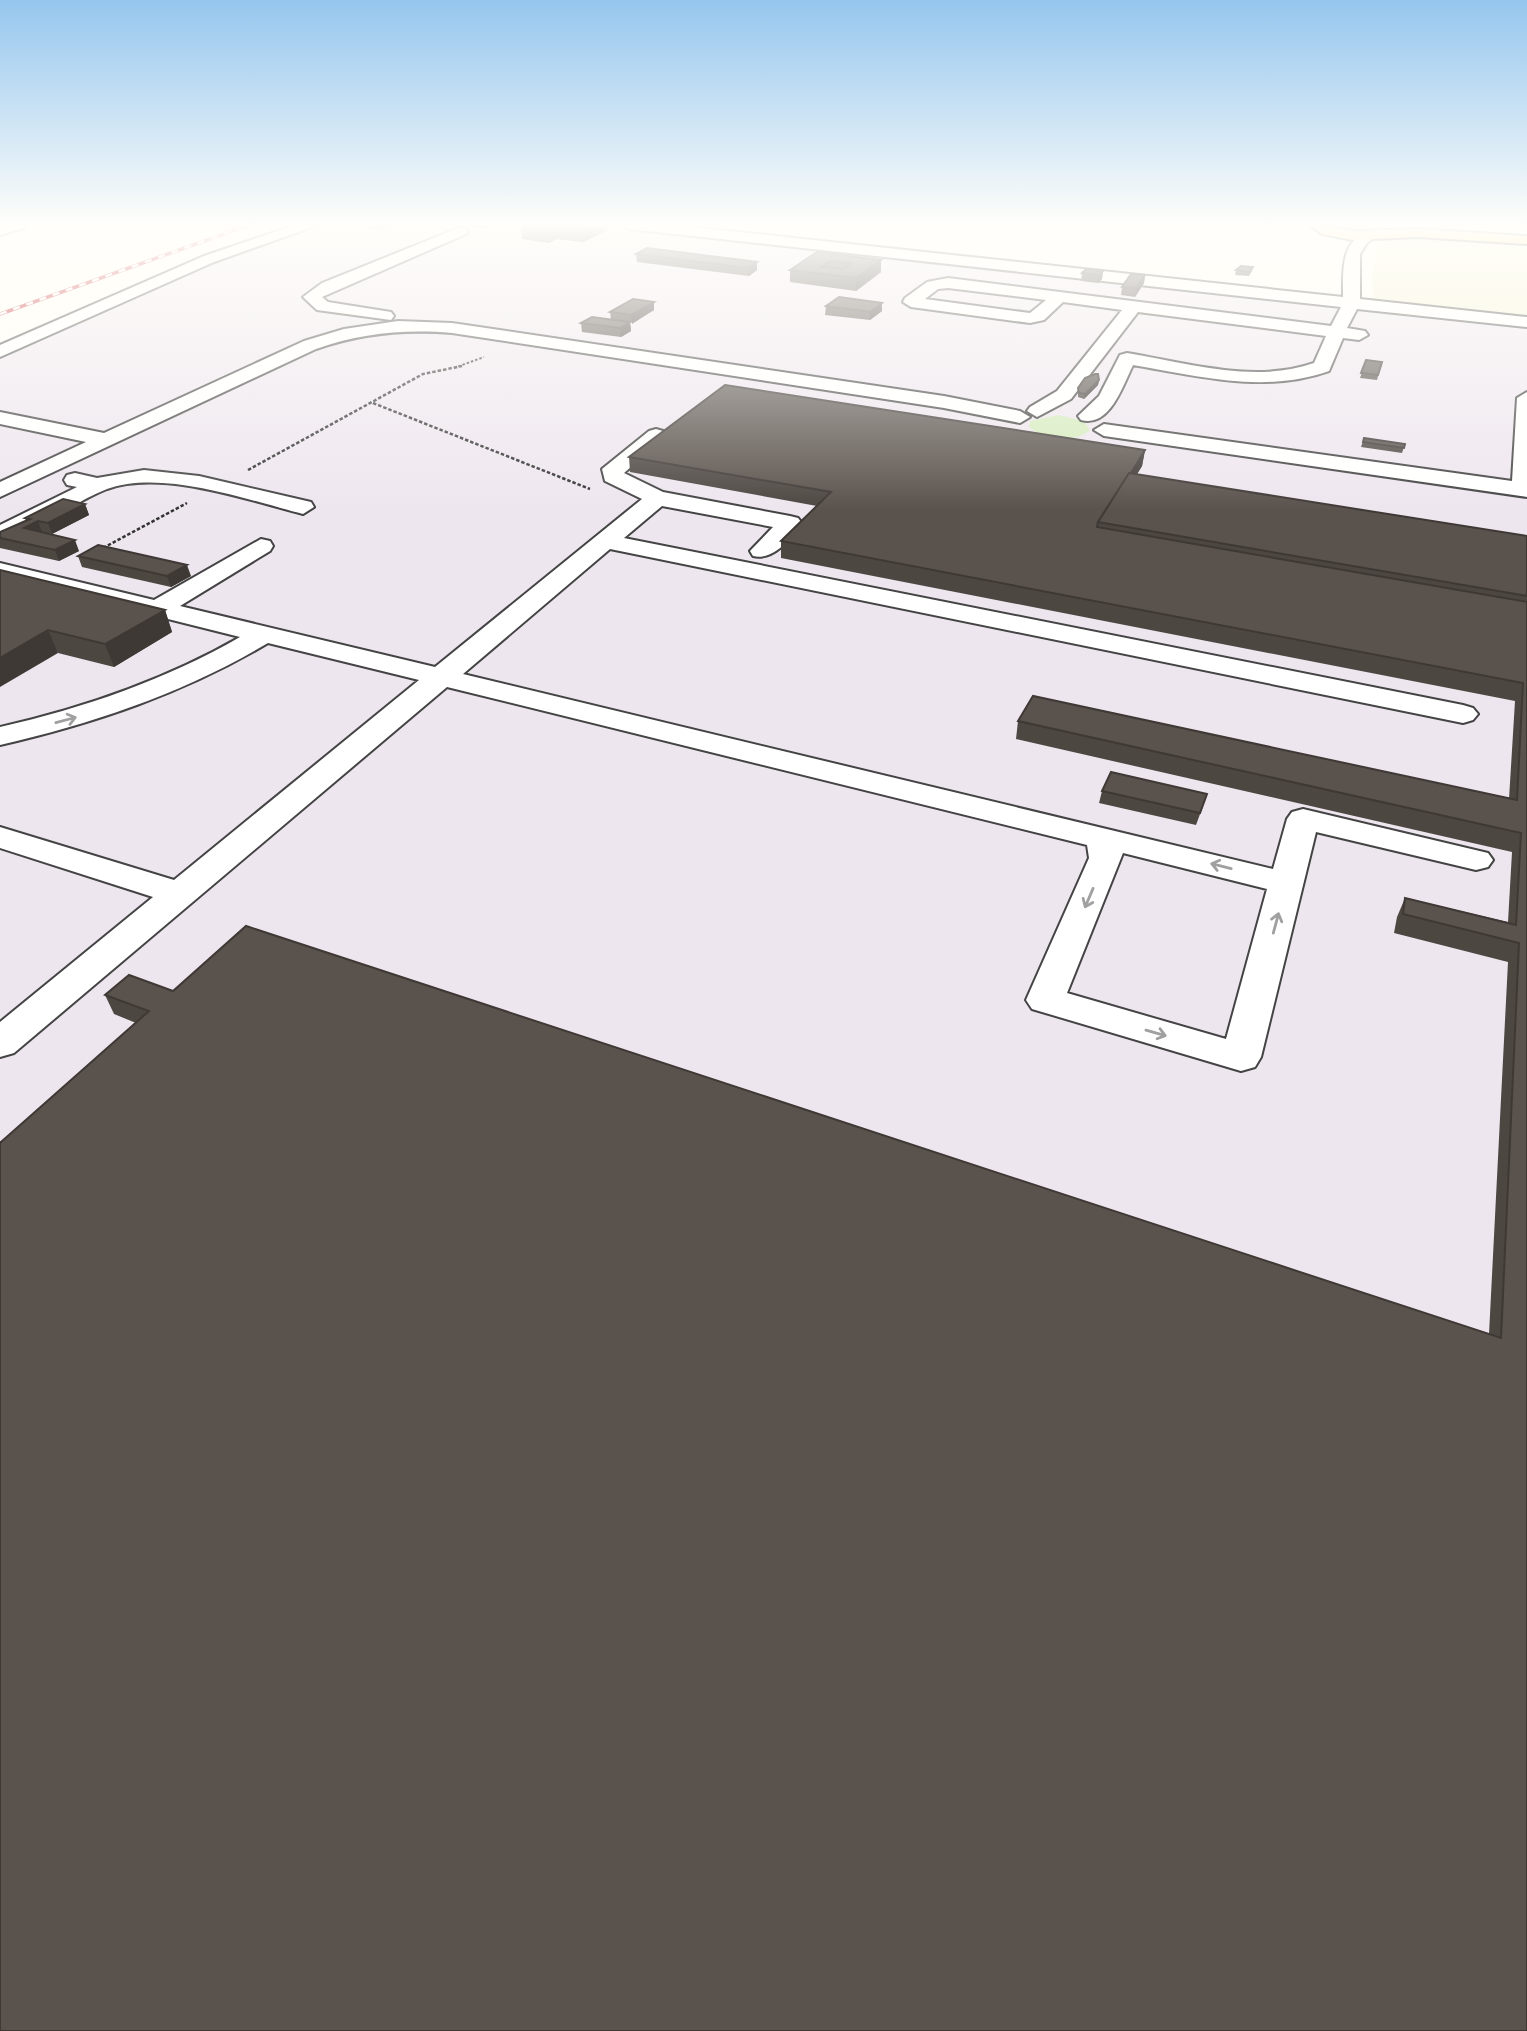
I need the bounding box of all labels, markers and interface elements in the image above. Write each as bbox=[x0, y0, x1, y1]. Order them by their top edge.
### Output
one-way arrow bbox=[55, 713, 77, 726]
one-way arrow bbox=[1210, 859, 1232, 872]
one-way arrow bbox=[1082, 887, 1095, 908]
one-way arrow bbox=[1270, 912, 1283, 934]
one-way arrow bbox=[1145, 1027, 1167, 1040]

